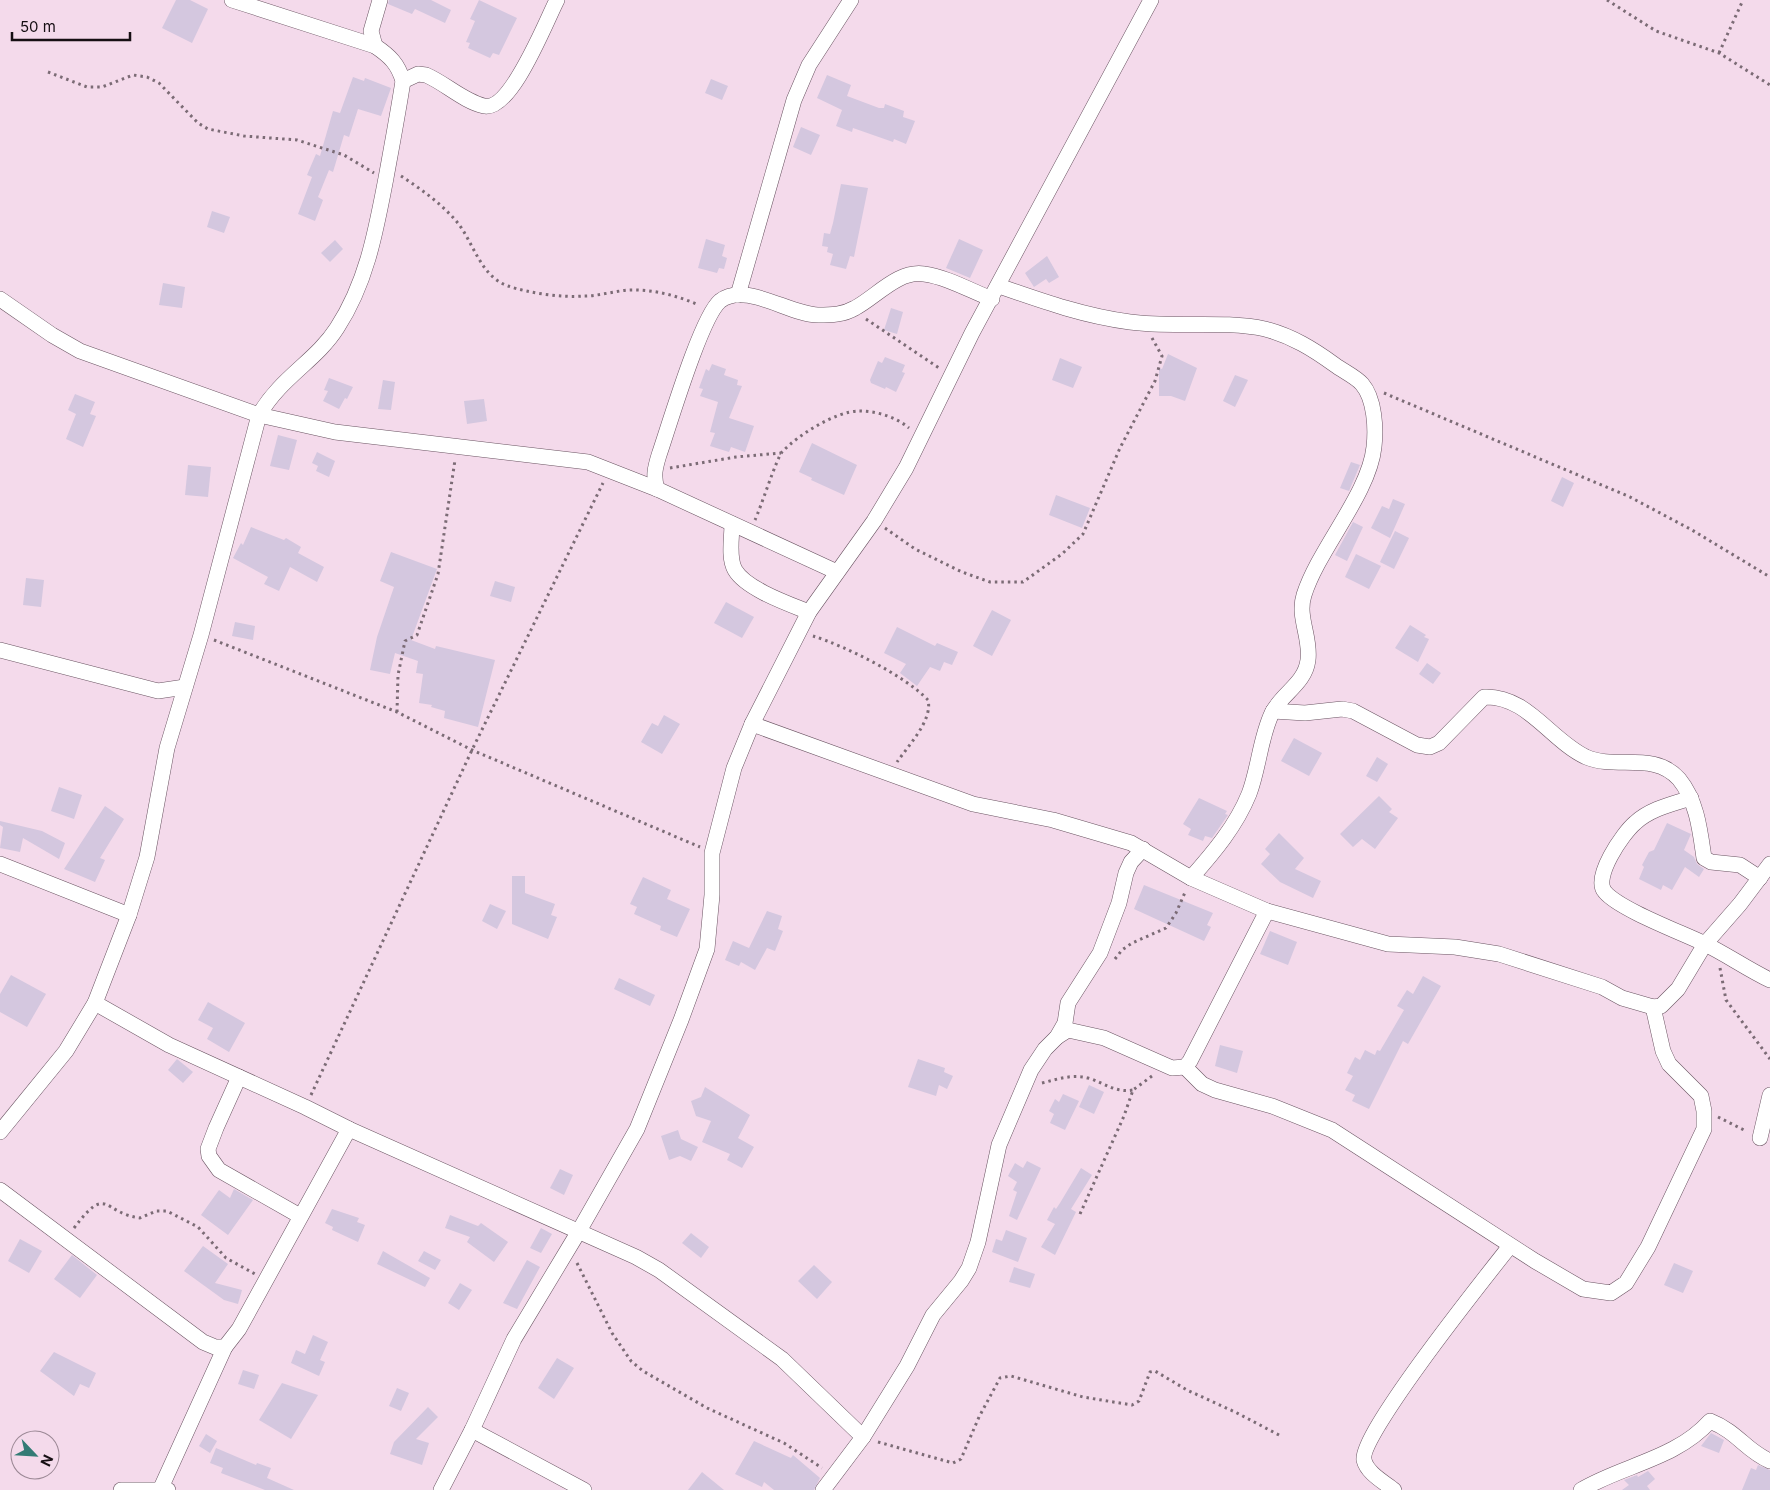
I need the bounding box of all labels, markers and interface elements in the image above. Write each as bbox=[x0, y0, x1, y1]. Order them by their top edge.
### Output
scale bar bbox=[12, 10, 130, 42]
text: 50 m bbox=[20, 17, 56, 36]
north arrow bbox=[10, 1430, 60, 1480]
text: N bbox=[37, 1452, 57, 1469]

